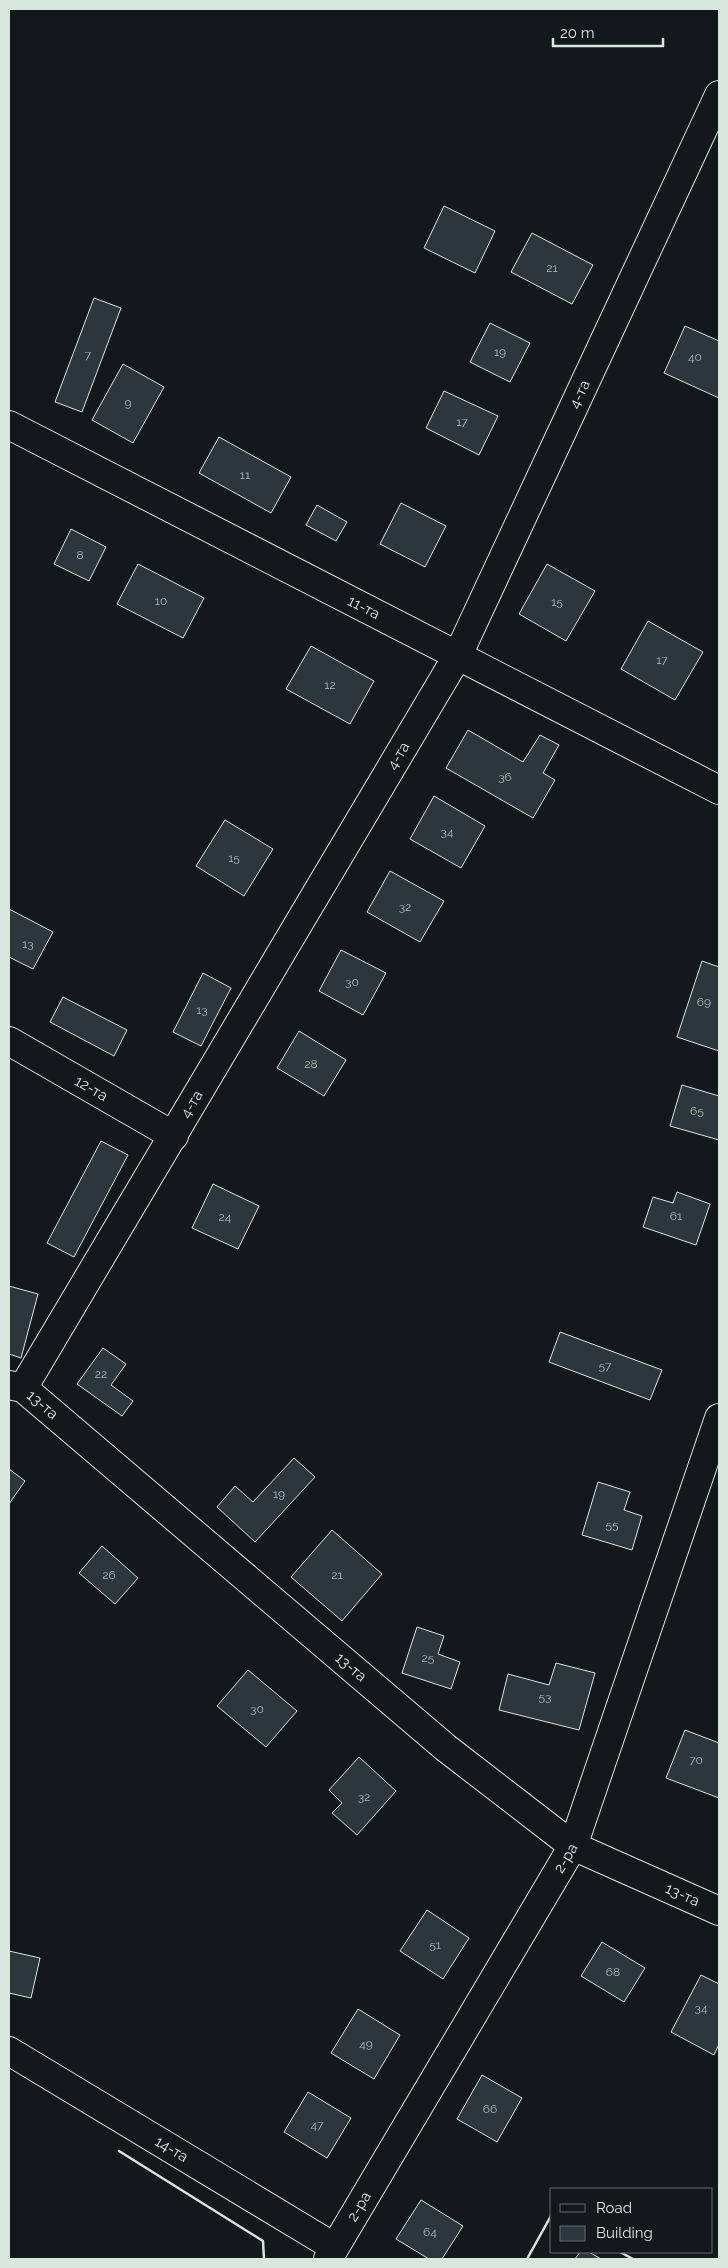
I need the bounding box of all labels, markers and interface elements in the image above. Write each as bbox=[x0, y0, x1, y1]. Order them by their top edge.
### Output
scale bar bbox=[553, 15, 663, 47]
text: 20 m bbox=[560, 24, 595, 42]
house number: 21 bbox=[546, 261, 558, 275]
house number: 19 bbox=[494, 345, 506, 359]
house number: 7 bbox=[85, 348, 92, 362]
house number: 40 bbox=[688, 350, 702, 364]
street label: 4-та bbox=[565, 377, 594, 411]
house number: 9 bbox=[124, 396, 132, 410]
house number: 17 bbox=[456, 415, 468, 429]
house number: 11 bbox=[240, 468, 250, 482]
house number: 8 bbox=[76, 548, 84, 562]
street label: 11-та bbox=[345, 592, 383, 623]
house number: 10 bbox=[155, 594, 167, 608]
house number: 15 bbox=[551, 595, 563, 609]
house number: 17 bbox=[656, 653, 668, 667]
house number: 12 bbox=[324, 678, 336, 692]
street label: 4-та bbox=[383, 739, 413, 773]
house number: 36 bbox=[498, 770, 512, 784]
house number: 34 bbox=[441, 825, 454, 839]
house number: 15 bbox=[228, 851, 240, 865]
house number: 32 bbox=[399, 900, 411, 914]
house number: 13 bbox=[22, 937, 34, 951]
house number: 30 bbox=[345, 975, 359, 989]
house number: 69 bbox=[697, 995, 711, 1009]
house number: 13 bbox=[196, 1003, 208, 1017]
house number: 28 bbox=[304, 1057, 318, 1071]
street label: 12-та bbox=[72, 1072, 111, 1105]
street label: 4-та bbox=[176, 1087, 207, 1121]
house number: 65 bbox=[690, 1104, 704, 1118]
house number: 61 bbox=[670, 1209, 682, 1223]
house number: 24 bbox=[219, 1210, 232, 1224]
house number: 57 bbox=[599, 1359, 612, 1373]
house number: 22 bbox=[95, 1367, 107, 1381]
street label: 13-та bbox=[23, 1386, 62, 1423]
house number: 19 bbox=[273, 1487, 285, 1501]
house number: 55 bbox=[605, 1518, 619, 1532]
house number: 26 bbox=[102, 1568, 116, 1582]
house number: 21 bbox=[331, 1568, 343, 1582]
street label: 13-та bbox=[332, 1649, 370, 1685]
house number: 25 bbox=[422, 1651, 435, 1665]
house number: 53 bbox=[539, 1690, 551, 1704]
house number: 30 bbox=[250, 1702, 264, 1716]
house number: 70 bbox=[689, 1753, 703, 1767]
house number: 32 bbox=[358, 1790, 370, 1804]
street label: 2-ра bbox=[550, 1840, 582, 1876]
street label: 13-та bbox=[663, 1879, 702, 1910]
house number: 51 bbox=[429, 1938, 441, 1952]
house number: 68 bbox=[606, 1965, 620, 1979]
house number: 34 bbox=[695, 2001, 708, 2015]
house number: 49 bbox=[359, 2037, 373, 2051]
house number: 66 bbox=[483, 2102, 497, 2116]
house number: 47 bbox=[311, 2118, 324, 2132]
street label: 14-та bbox=[152, 2132, 192, 2166]
street label: 2-ра bbox=[343, 2188, 375, 2225]
legend bbox=[550, 2188, 713, 2253]
text: Road bbox=[596, 2199, 632, 2217]
text: Building bbox=[596, 2224, 653, 2242]
house number: 64 bbox=[423, 2225, 437, 2239]

